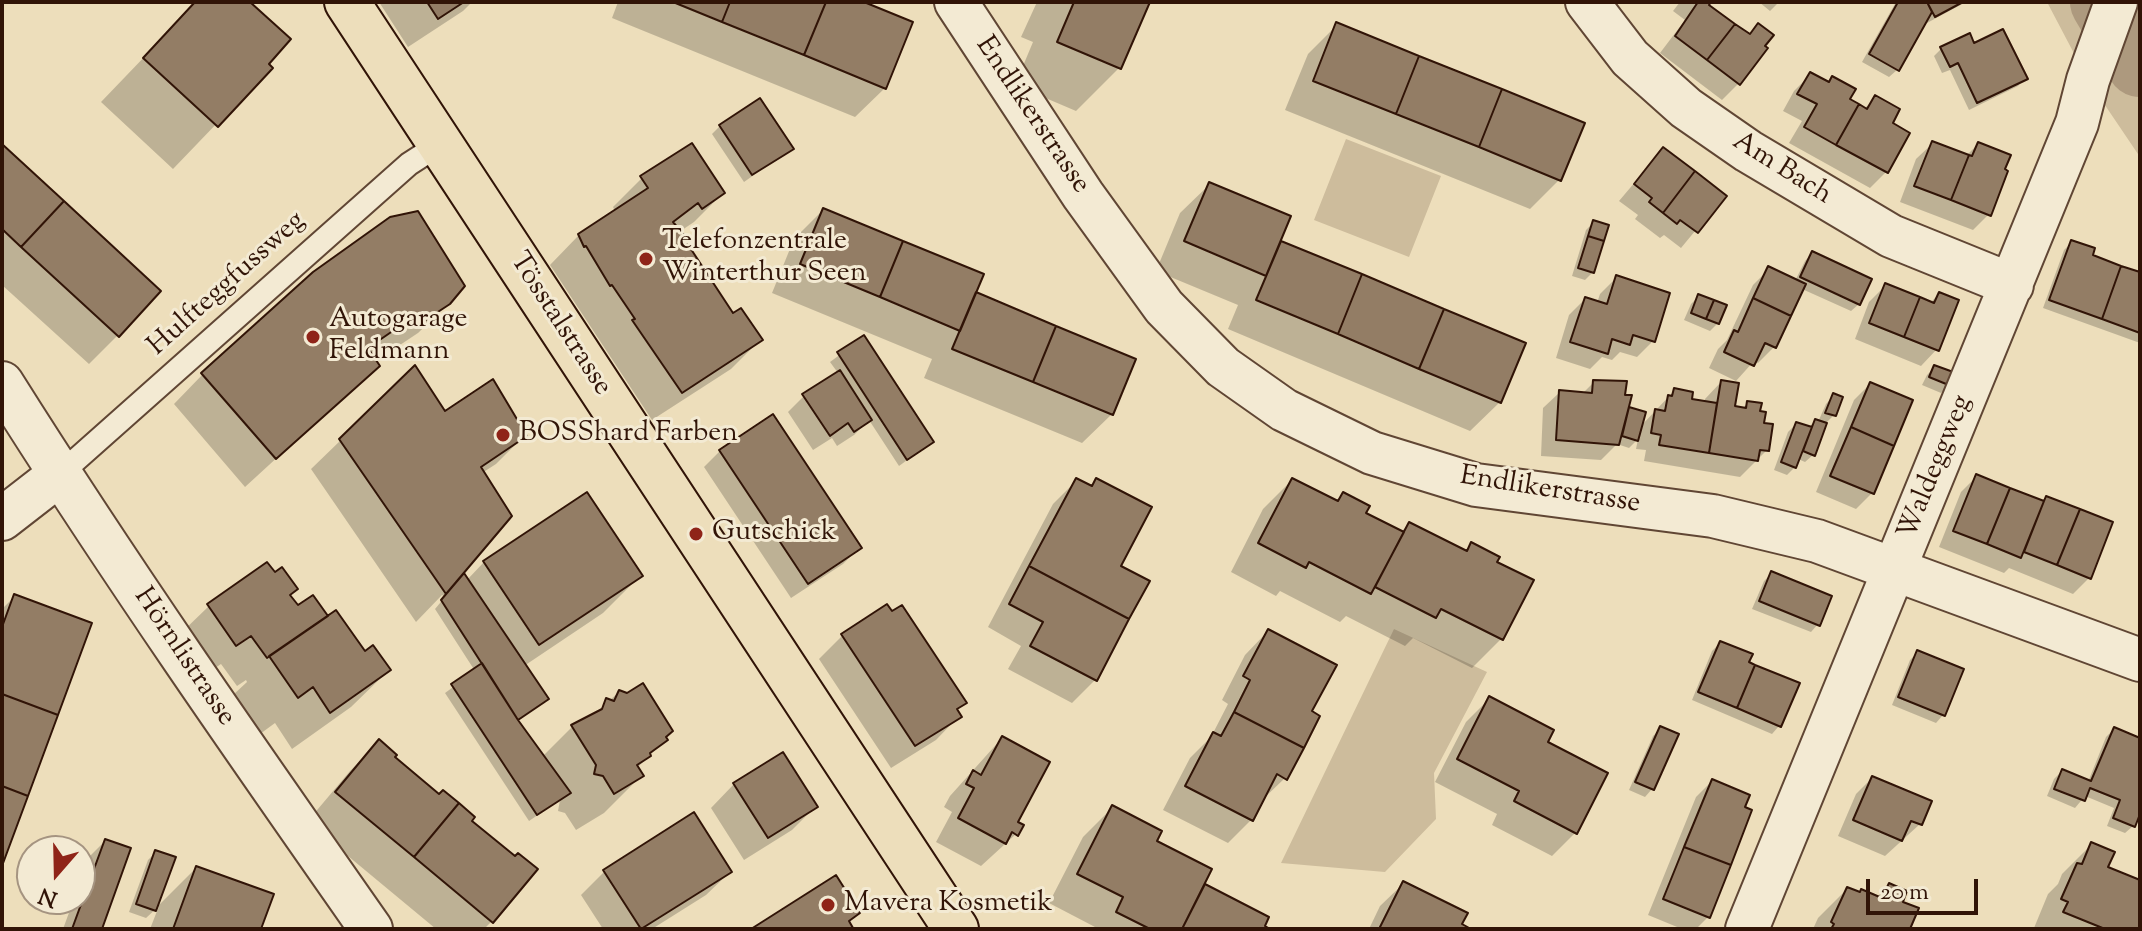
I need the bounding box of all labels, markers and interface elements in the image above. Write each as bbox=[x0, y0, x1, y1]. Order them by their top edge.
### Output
street label: Endlikerstrasse bbox=[966, 31, 1096, 201]
street label: Am Bach bbox=[1725, 126, 1837, 214]
street label: Hulfteggfussweg bbox=[142, 206, 314, 364]
place label: Telefonzentrale Winterthur Seen bbox=[662, 226, 866, 292]
street label: Tösstalstrasse bbox=[500, 247, 618, 403]
marker: Telefonzentrale Winterthur Seen bbox=[637, 250, 655, 268]
place label: Autogarage Feldmann bbox=[329, 304, 468, 370]
marker: Autogarage Feldmann bbox=[304, 328, 322, 346]
street label: Waldeggweg bbox=[1893, 391, 1981, 545]
place label: BOSShard Farben bbox=[519, 418, 738, 452]
marker: BOSShard Farben bbox=[494, 426, 512, 444]
street label: Endlikerstrasse bbox=[1457, 461, 1643, 523]
place label: Gutschick bbox=[712, 517, 836, 551]
marker: Gutschick bbox=[687, 525, 705, 543]
street label: Hörnlistrasse bbox=[125, 583, 241, 733]
north arrow bbox=[16, 835, 96, 915]
scale bar bbox=[1870, 863, 1982, 913]
text: 20 m bbox=[1880, 876, 1929, 910]
text: N bbox=[35, 878, 62, 914]
place label: Mavera Kosmetik bbox=[844, 888, 1052, 922]
marker: Mavera Kosmetik bbox=[819, 896, 837, 914]

